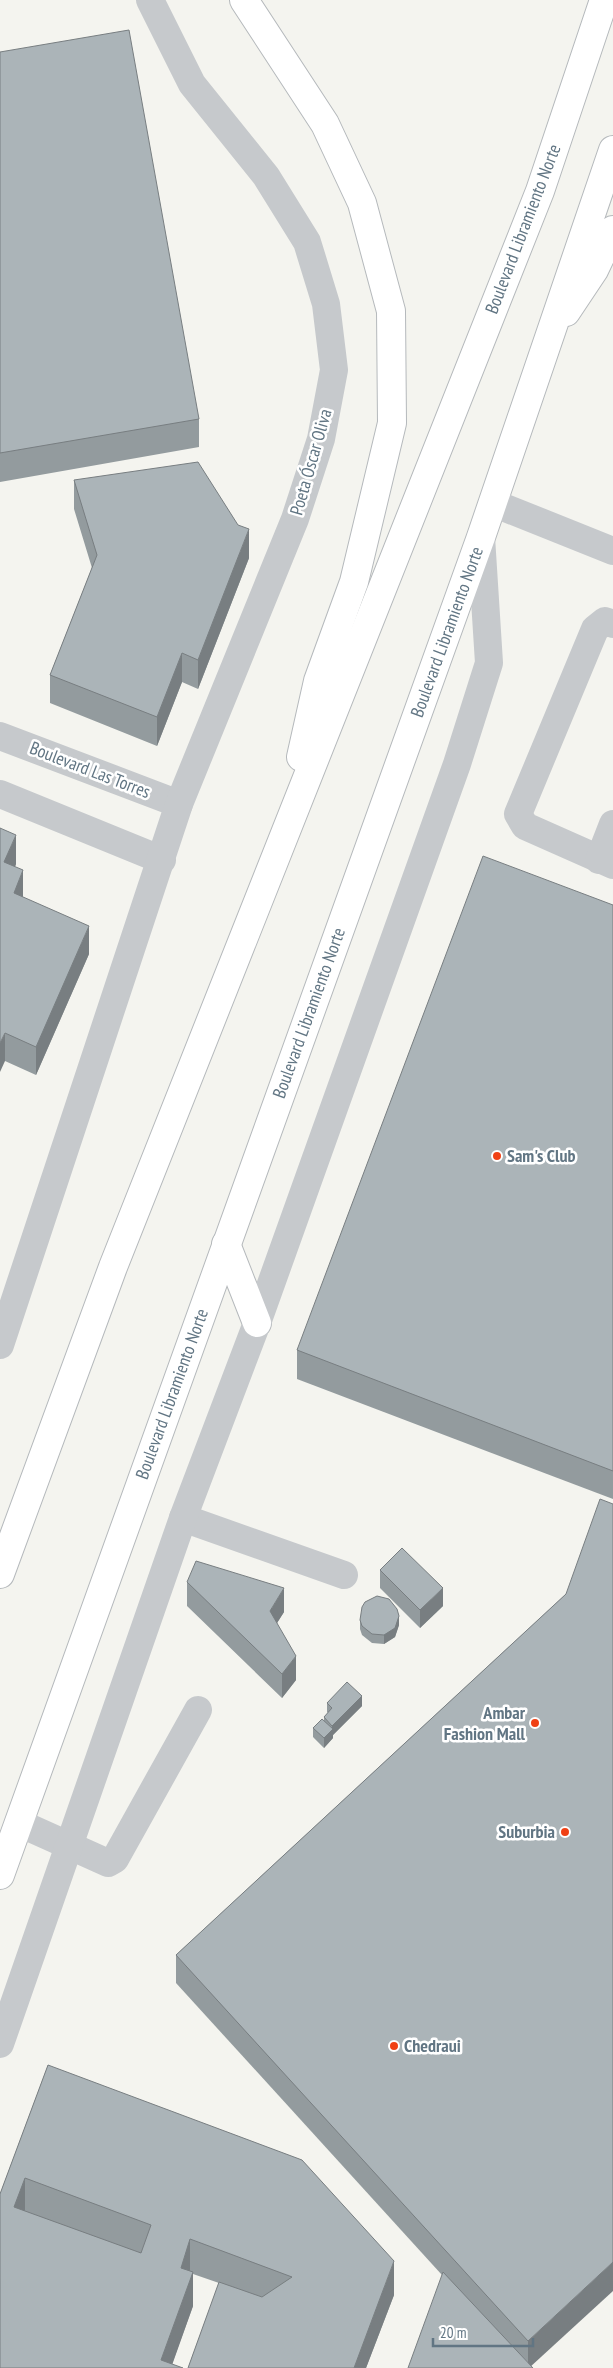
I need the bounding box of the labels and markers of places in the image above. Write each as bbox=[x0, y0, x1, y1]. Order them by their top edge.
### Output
place label: Sam's Club bbox=[507, 1144, 575, 1167]
marker: Sam's Club bbox=[491, 1150, 503, 1162]
place label: Ambar Fashion Mall bbox=[444, 1701, 526, 1745]
marker: Ambar Fashion Mall bbox=[529, 1717, 541, 1729]
place label: Suburbia bbox=[498, 1820, 555, 1843]
marker: Suburbia bbox=[559, 1826, 571, 1838]
place label: Chedraui bbox=[404, 2034, 461, 2057]
marker: Chedraui bbox=[388, 2040, 400, 2052]

